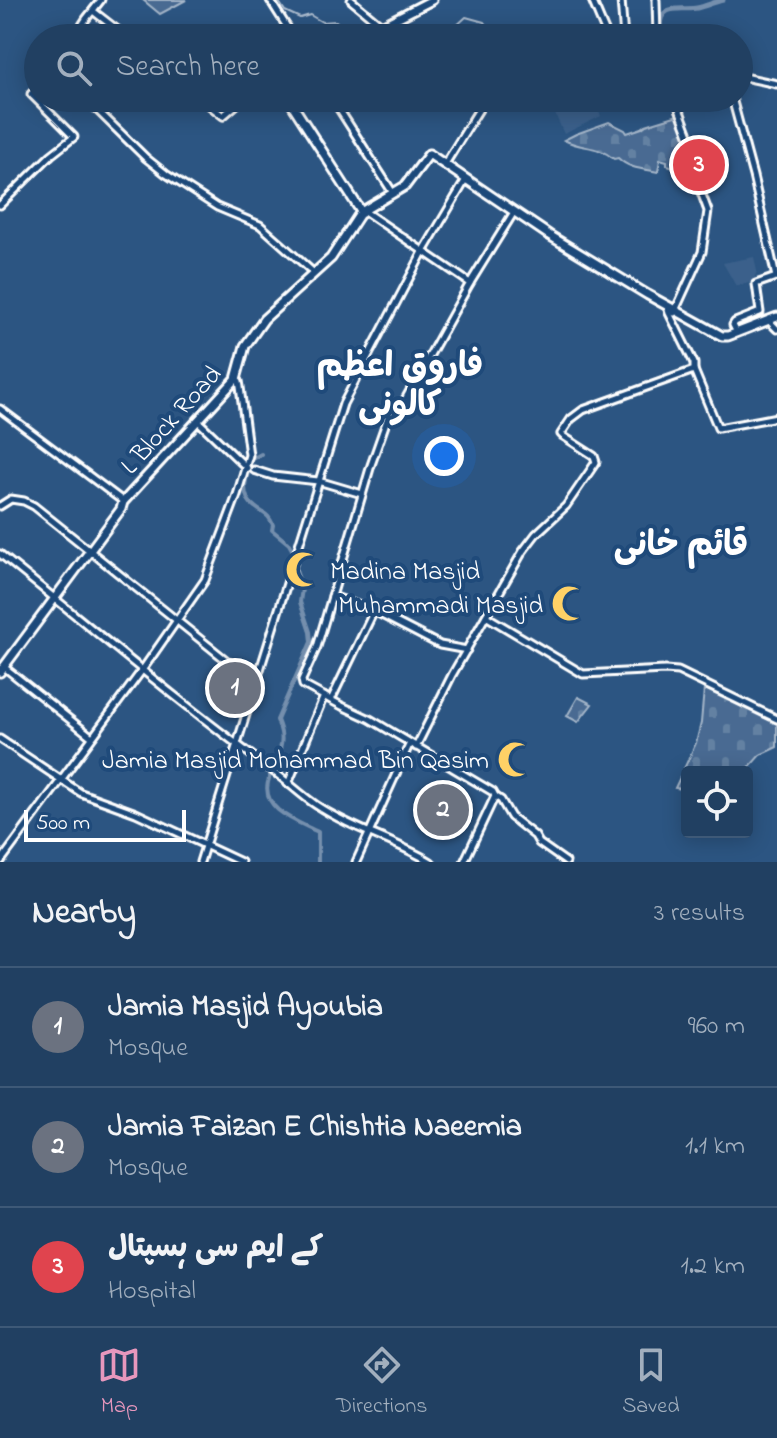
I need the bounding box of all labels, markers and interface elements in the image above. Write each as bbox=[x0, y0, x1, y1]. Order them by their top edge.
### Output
search box bbox=[24, 24, 753, 112]
icon: search bbox=[52, 46, 96, 90]
text: Search here bbox=[116, 46, 260, 90]
pin: 3 bbox=[673, 135, 725, 195]
district label: فاروق اعظم کالونی bbox=[317, 343, 483, 432]
street label: L Block Road bbox=[113, 358, 232, 484]
your location bbox=[424, 436, 464, 476]
district label: قائم خانى bbox=[614, 522, 748, 572]
mosque icon: Madina Masjid bbox=[285, 551, 323, 589]
place label: Madina Masjid bbox=[330, 554, 480, 592]
mosque icon: Muhammadi Masjid bbox=[550, 585, 588, 623]
place label: Muhammadi Masjid bbox=[338, 588, 543, 626]
pin: 1 bbox=[209, 658, 261, 718]
mosque icon: Jamia Masjid Mohammad Bin Qasim bbox=[496, 740, 534, 778]
place label: Jamia Masjid Mohammad Bin Qasim bbox=[102, 743, 489, 781]
map controls bbox=[681, 766, 753, 838]
button: locate bbox=[681, 766, 753, 838]
pin: 2 bbox=[417, 780, 469, 840]
scale bar bbox=[24, 806, 186, 842]
text: 500 m bbox=[36, 808, 90, 840]
text: Nearby bbox=[32, 889, 136, 939]
text: 3 results bbox=[654, 895, 745, 933]
text: Jamia Masjid Ayoubia bbox=[108, 986, 383, 1030]
text: 1 bbox=[54, 1008, 62, 1046]
text: 960 m bbox=[688, 1008, 745, 1046]
text: Mosque bbox=[108, 1030, 188, 1068]
text: Jamia Faizan E Chishtia Naeemia bbox=[108, 1106, 522, 1150]
text: 2 bbox=[52, 1128, 64, 1166]
text: 1.1 km bbox=[685, 1128, 745, 1166]
text: Mosque bbox=[108, 1150, 188, 1188]
text: کے ایم سی ہسپتال bbox=[108, 1227, 323, 1271]
text: 3 bbox=[53, 1248, 63, 1286]
text: 1.2 km bbox=[680, 1248, 745, 1286]
text: Hospital bbox=[108, 1273, 196, 1311]
tab: Map bbox=[97, 1343, 141, 1423]
tab: Directions bbox=[336, 1343, 427, 1423]
tab: Saved bbox=[622, 1343, 680, 1423]

